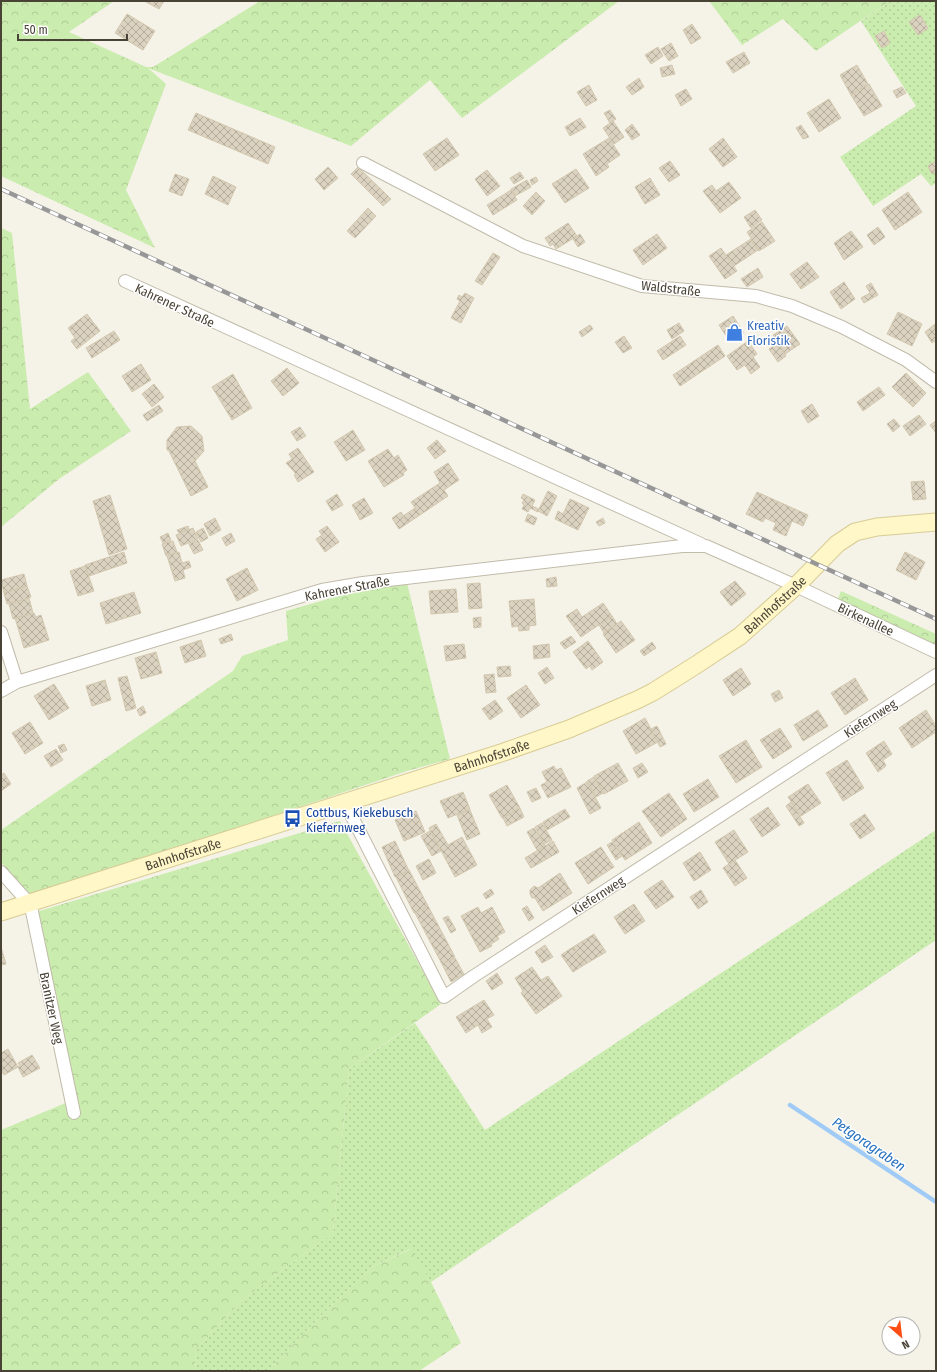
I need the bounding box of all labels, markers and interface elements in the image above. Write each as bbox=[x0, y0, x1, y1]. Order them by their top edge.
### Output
scale bar bbox=[18, 16, 127, 42]
text: 50 m bbox=[24, 23, 48, 37]
street label: Waldstraße bbox=[641, 278, 701, 299]
street label: Kahrener Straße bbox=[133, 280, 217, 330]
place label: Kreativ Floristik bbox=[747, 318, 791, 348]
shop icon: Kreativ Floristik bbox=[724, 322, 744, 342]
street label: Kahrener Straße bbox=[303, 573, 391, 604]
street label: Bahnhofstraße bbox=[741, 573, 810, 637]
street label: Birkenallee bbox=[835, 600, 896, 639]
street label: Kiefernweg bbox=[841, 696, 900, 741]
street label: Bahnhofstraße bbox=[452, 737, 532, 775]
place label: Cottbus, Kiekebusch Kiefernweg bbox=[306, 805, 413, 835]
bus stop icon: Cottbus, Kiekebusch Kiefernweg bbox=[283, 809, 303, 829]
street label: Bahnhofstraße bbox=[143, 836, 223, 874]
street label: Kiefernweg bbox=[569, 873, 628, 918]
street label: Branitzer Weg bbox=[37, 971, 67, 1046]
water label: Petgoragraben bbox=[829, 1114, 908, 1175]
north arrow bbox=[881, 1316, 921, 1356]
text: N bbox=[899, 1337, 911, 1352]

